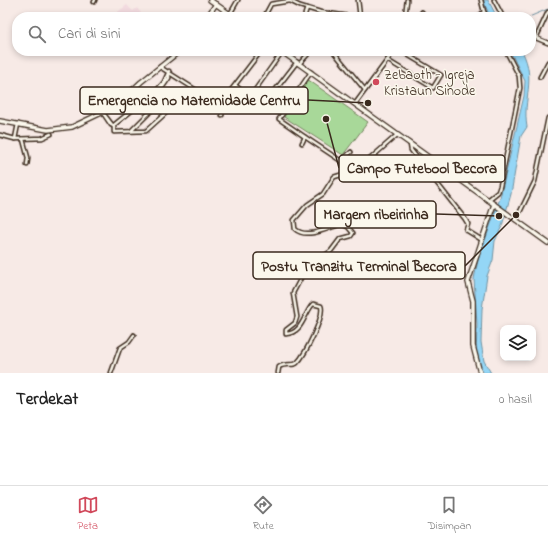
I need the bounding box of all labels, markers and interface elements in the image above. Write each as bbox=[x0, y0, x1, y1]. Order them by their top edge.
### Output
search box bbox=[12, 12, 536, 56]
icon: search bbox=[26, 23, 48, 45]
text: Cari di sini bbox=[58, 23, 121, 45]
place label: Zebaoth - Igreja Kristaun Sinode bbox=[384, 65, 476, 102]
marker: Zebaoth - Igreja Kristaun Sinode bbox=[371, 77, 381, 87]
callout: Emergencia no Maternidade Centru bbox=[80, 87, 308, 114]
text: Emergencia no Maternidade Centru bbox=[88, 90, 301, 114]
callout: Campo Futebool Becora bbox=[339, 155, 505, 182]
text: Campo Futebool Becora bbox=[347, 158, 497, 180]
callout: Margem ribeirinha bbox=[315, 201, 436, 228]
text: Margem ribeirinha bbox=[323, 204, 429, 228]
callout: Postu Tranzitu Terminal Becora bbox=[253, 252, 465, 279]
text: Postu Tranzitu Terminal Becora bbox=[261, 256, 457, 278]
map controls bbox=[500, 325, 536, 361]
button: layers bbox=[500, 325, 536, 361]
text: Terdekat bbox=[16, 387, 78, 412]
text: 0 hasil bbox=[499, 390, 532, 409]
tab: Peta bbox=[77, 494, 99, 534]
tab: Rute bbox=[252, 494, 274, 534]
tab: Disimpan bbox=[428, 494, 471, 534]

